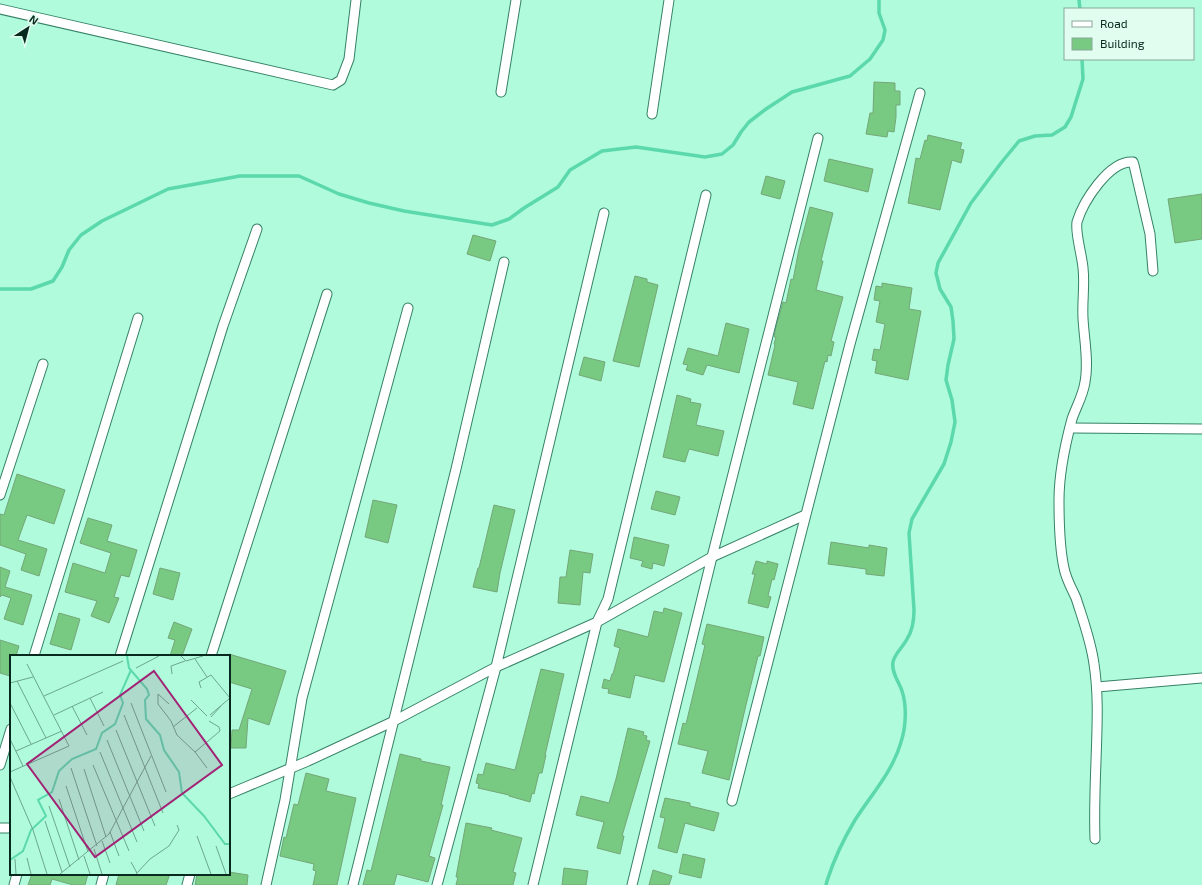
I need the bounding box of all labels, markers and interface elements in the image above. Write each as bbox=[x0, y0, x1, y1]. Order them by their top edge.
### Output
north arrow bbox=[8, 8, 48, 48]
legend bbox=[1064, 8, 1194, 60]
text: N bbox=[27, 12, 41, 27]
text: Road bbox=[1100, 16, 1128, 30]
text: Building bbox=[1100, 36, 1145, 50]
inset map bbox=[10, 655, 230, 875]

